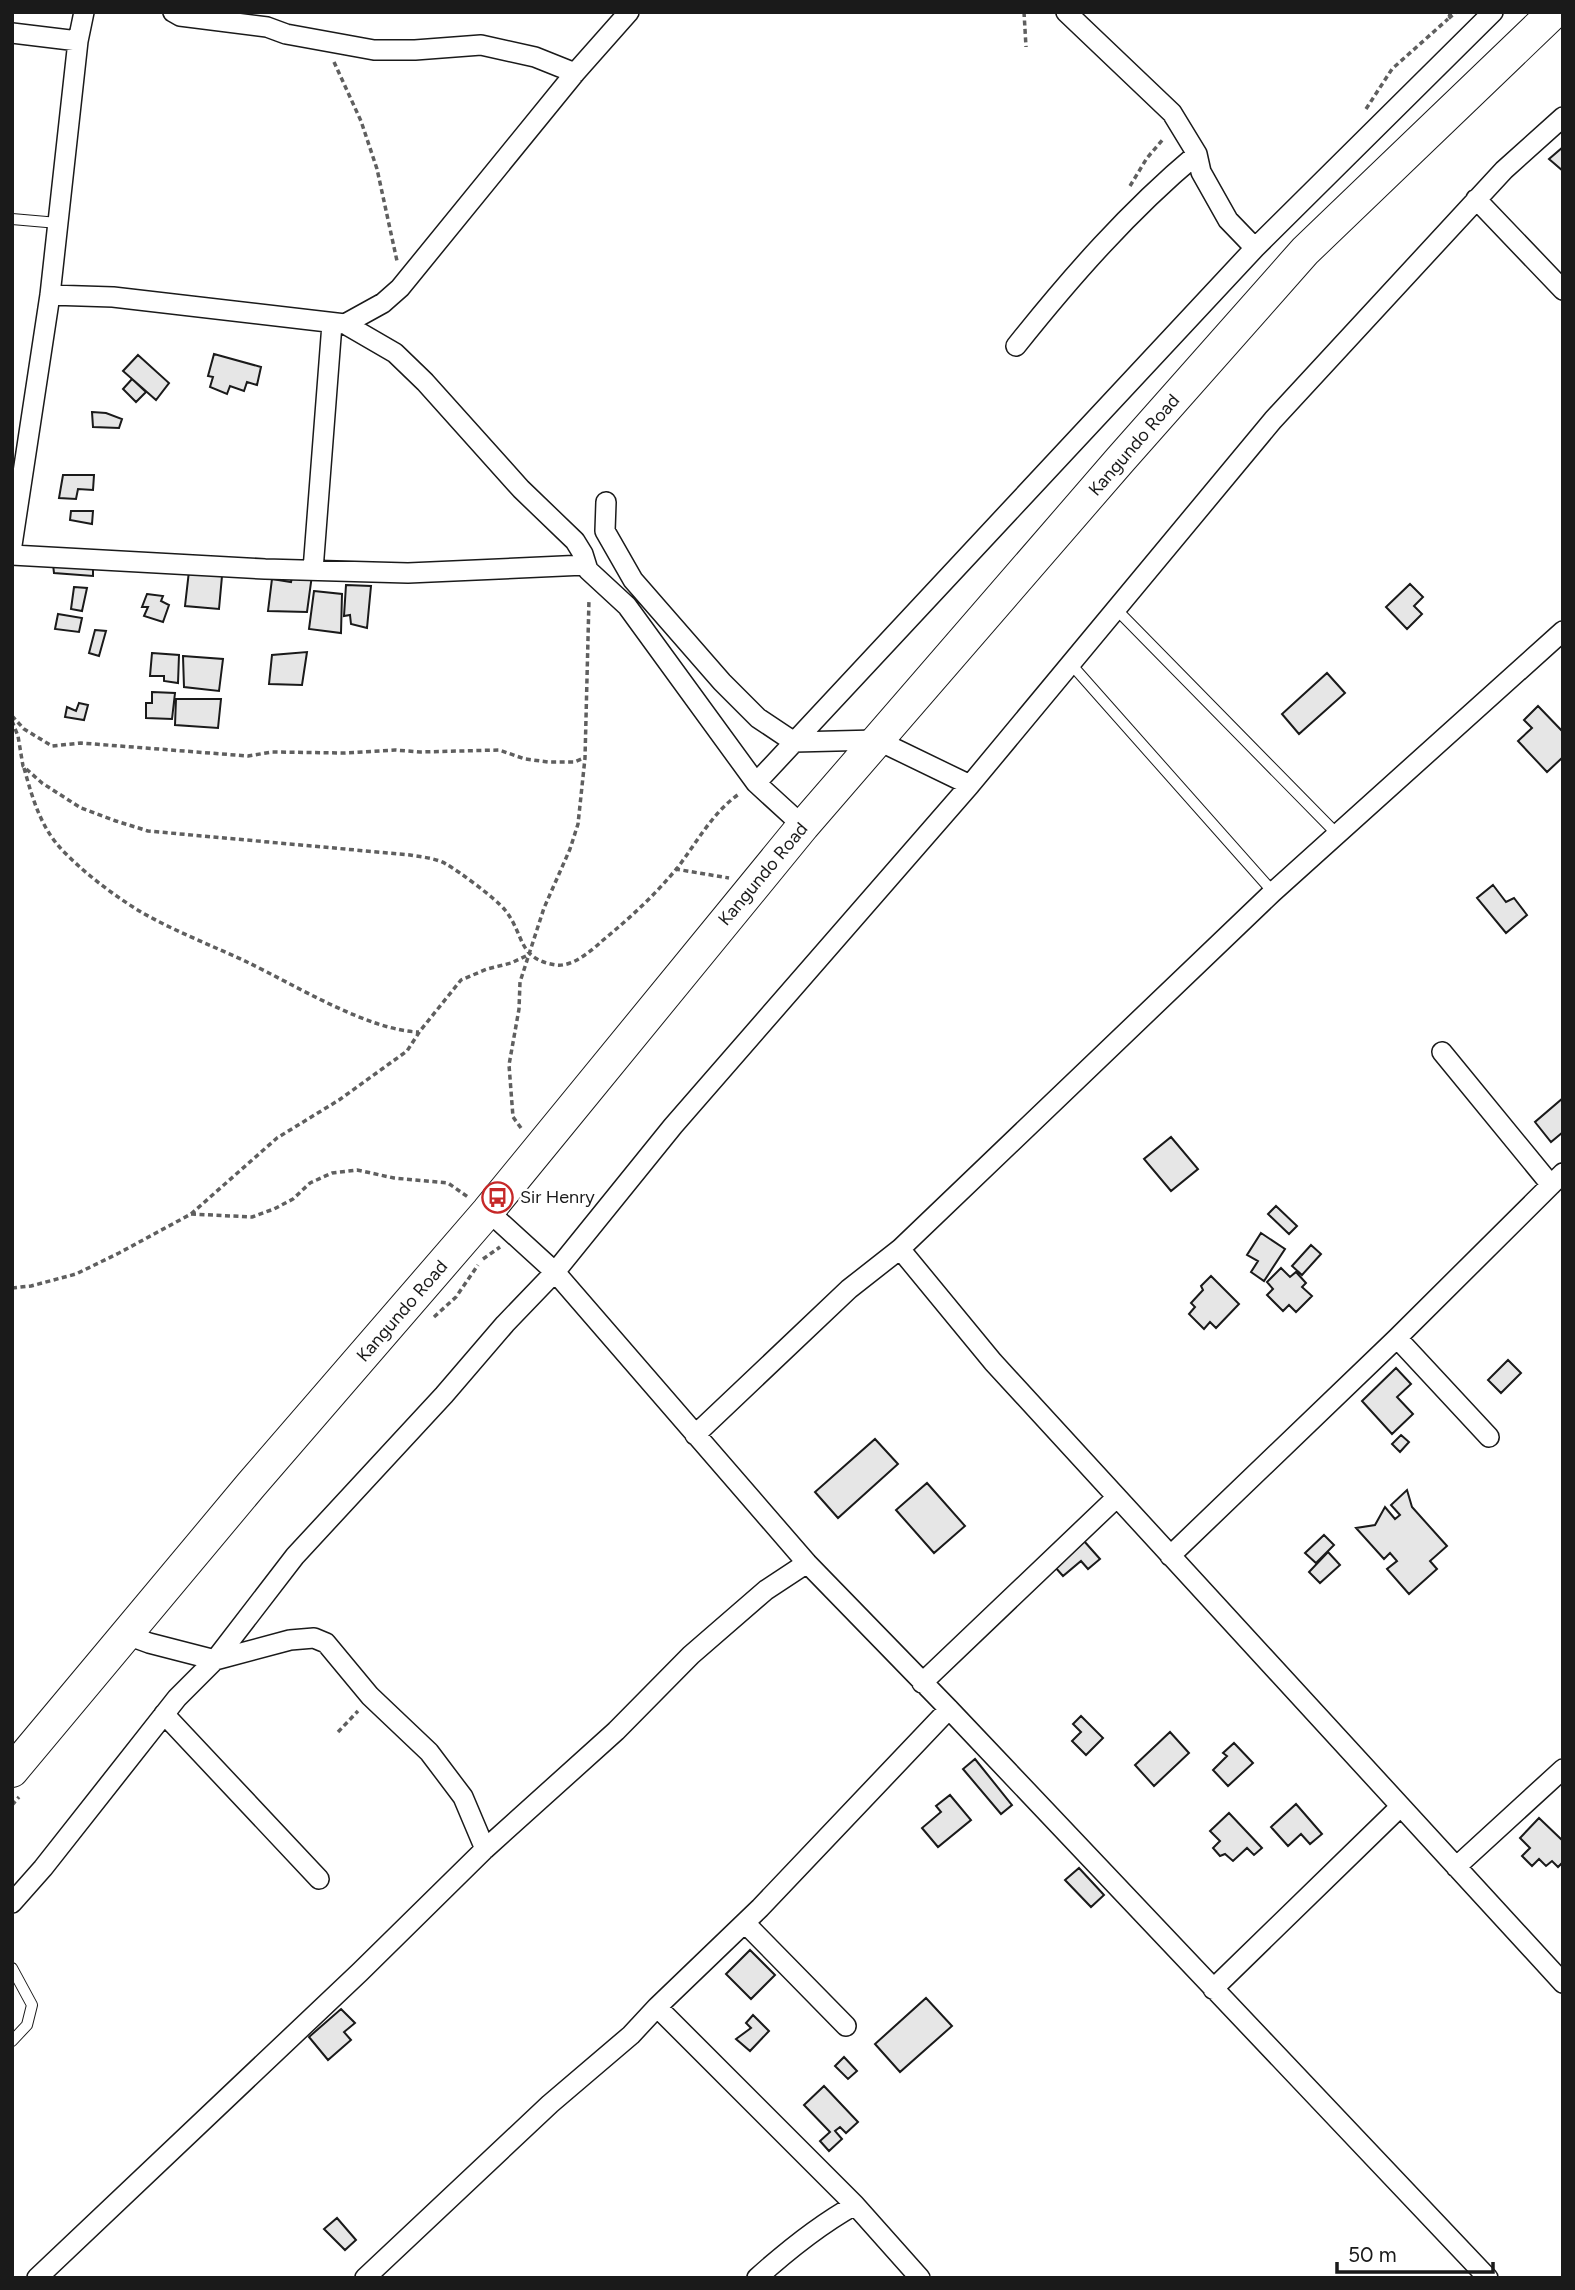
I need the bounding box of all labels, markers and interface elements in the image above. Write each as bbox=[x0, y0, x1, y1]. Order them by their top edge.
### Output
street label: Kangundo Road bbox=[1084, 390, 1184, 500]
street label: Kangundo Road bbox=[714, 818, 812, 930]
bus stop icon: Sir Henry bbox=[480, 1180, 514, 1214]
place label: Sir Henry bbox=[520, 1186, 595, 1208]
street label: Kangundo Road bbox=[352, 1256, 452, 1366]
scale bar bbox=[1337, 2230, 1493, 2274]
text: 50 m bbox=[1348, 2242, 1397, 2267]

